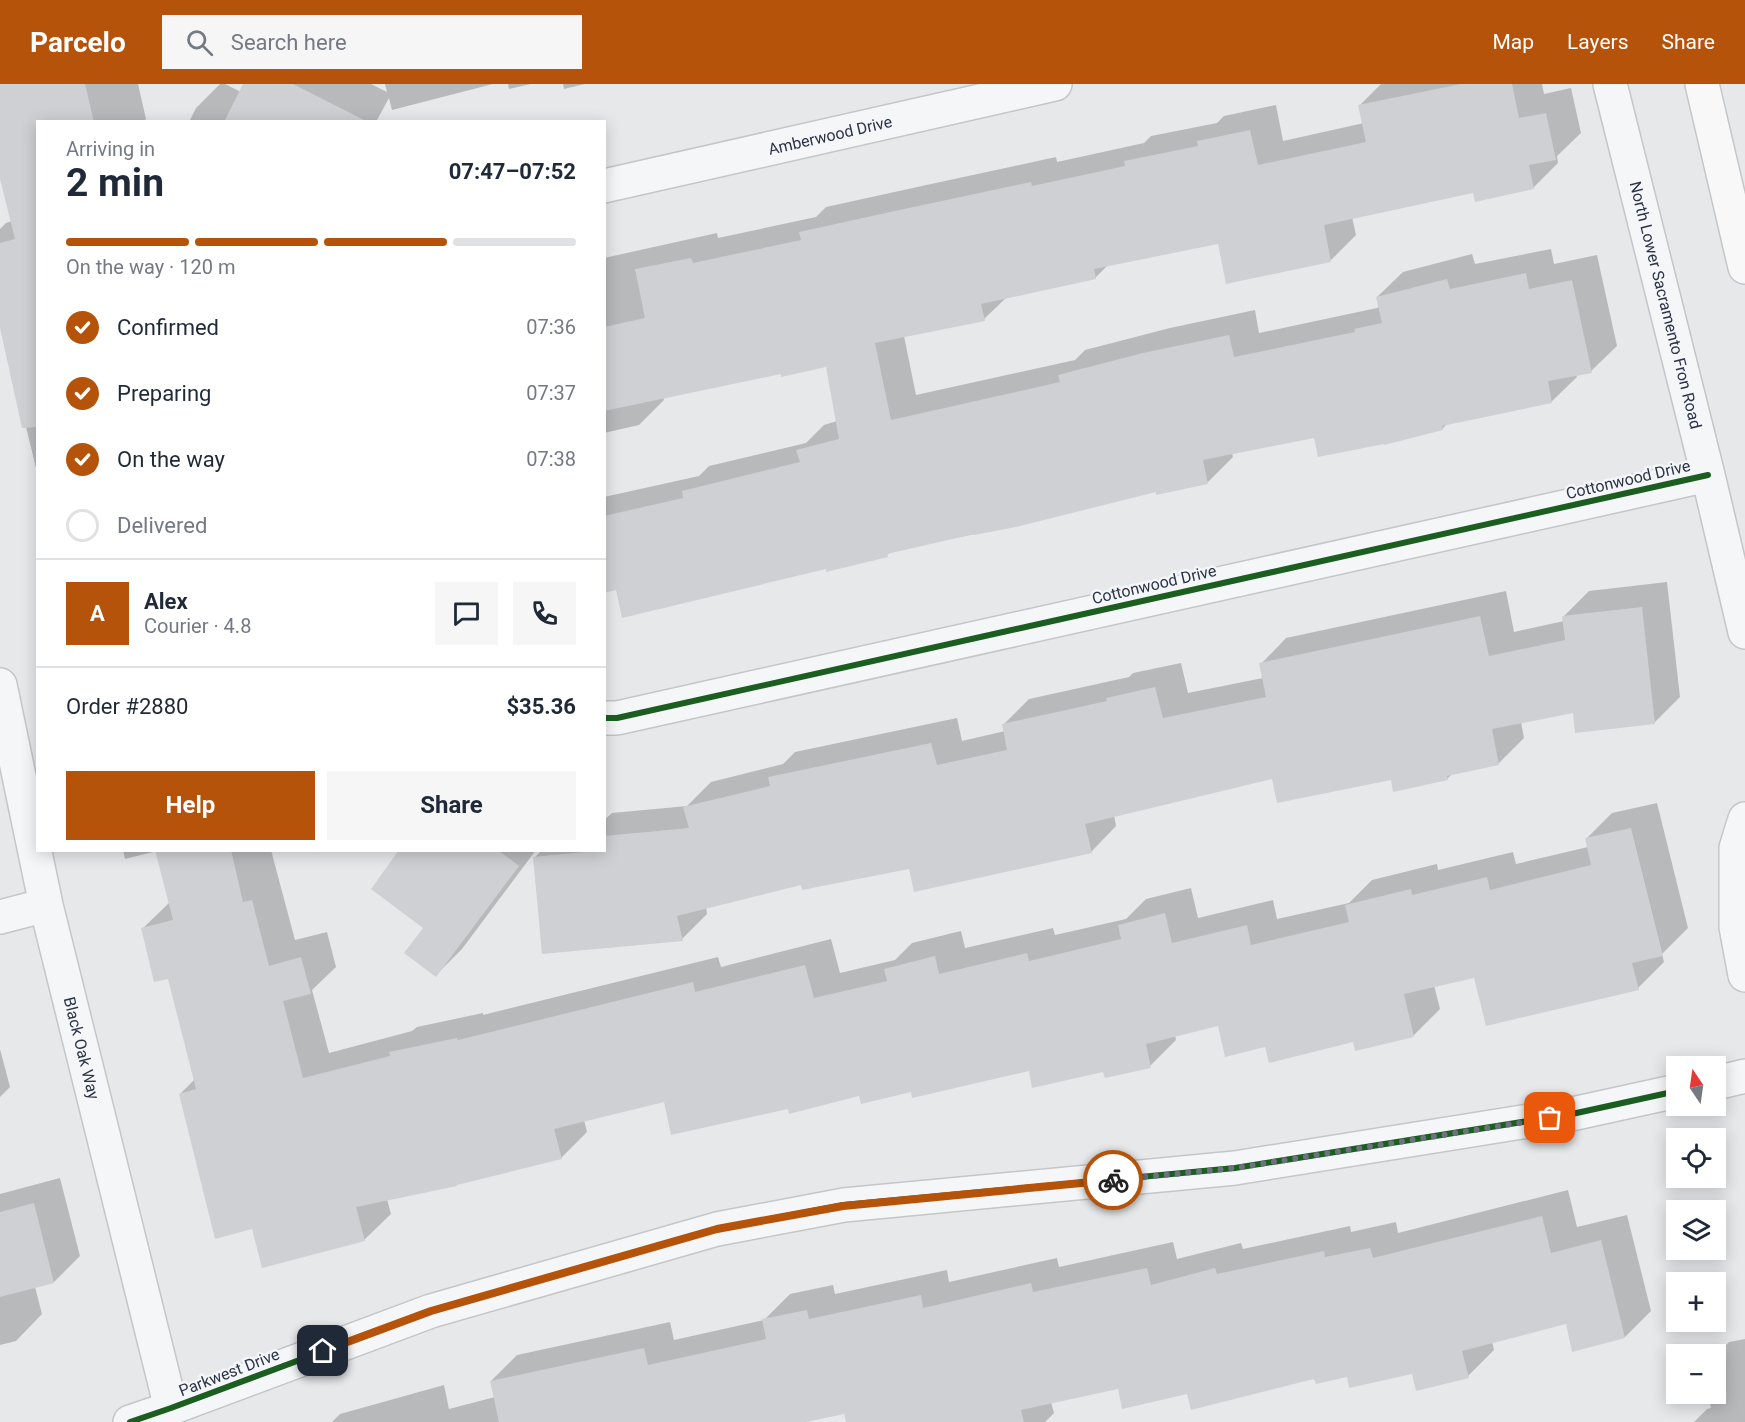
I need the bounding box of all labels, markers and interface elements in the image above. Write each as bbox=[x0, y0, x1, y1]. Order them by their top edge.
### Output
search box bbox=[162, 15, 582, 69]
text: Parcelo bbox=[30, 26, 126, 59]
icon: search bbox=[183, 26, 216, 59]
text: Search here bbox=[231, 30, 347, 55]
text: Map bbox=[1492, 30, 1534, 54]
text: Layers bbox=[1567, 30, 1628, 54]
text: Share bbox=[1661, 30, 1715, 54]
street label: Amberwood Drive bbox=[766, 112, 894, 159]
text: Arriving in bbox=[66, 137, 155, 161]
text: 07:47–07:52 bbox=[449, 159, 576, 184]
text: 2 min bbox=[66, 160, 164, 206]
street label: North Lower Sacramento Fron Road bbox=[1626, 179, 1706, 431]
text: On the way · 120 m bbox=[66, 255, 235, 279]
icon: check bbox=[66, 311, 99, 344]
text: Confirmed bbox=[117, 315, 219, 340]
text: 07:36 bbox=[526, 315, 576, 339]
icon: check bbox=[66, 377, 99, 410]
text: Preparing bbox=[117, 381, 211, 406]
text: 07:37 bbox=[526, 381, 576, 405]
icon: check bbox=[66, 443, 99, 476]
text: On the way bbox=[117, 447, 225, 472]
text: 07:38 bbox=[526, 447, 576, 471]
street label: Cottonwood Drive bbox=[1564, 456, 1692, 503]
text: Delivered bbox=[117, 513, 207, 538]
street label: Cottonwood Drive bbox=[1090, 561, 1218, 608]
button: chat bbox=[435, 582, 498, 645]
button: phone bbox=[513, 582, 576, 645]
text: Alex bbox=[144, 589, 188, 614]
text: A bbox=[90, 601, 105, 626]
text: Courier · 4.8 bbox=[144, 614, 251, 638]
text: Order #2880 bbox=[66, 694, 188, 719]
text: $35.36 bbox=[507, 694, 576, 719]
button: Help bbox=[66, 771, 315, 840]
button: Share bbox=[327, 771, 576, 840]
street label: Black Oak Way bbox=[60, 995, 104, 1102]
north arrow bbox=[1666, 1056, 1726, 1116]
map controls bbox=[1666, 1056, 1726, 1404]
pin bbox=[1524, 1092, 1575, 1143]
icon: bag bbox=[1533, 1101, 1566, 1134]
button: locate bbox=[1666, 1128, 1726, 1188]
courier bbox=[1083, 1150, 1143, 1210]
icon: bike bbox=[1097, 1164, 1130, 1197]
button: layers bbox=[1666, 1200, 1726, 1260]
button: + bbox=[1666, 1272, 1726, 1332]
pin bbox=[297, 1325, 348, 1376]
icon: home bbox=[306, 1334, 339, 1367]
button: − bbox=[1666, 1344, 1726, 1404]
street label: Parkwest Drive bbox=[176, 1345, 282, 1400]

